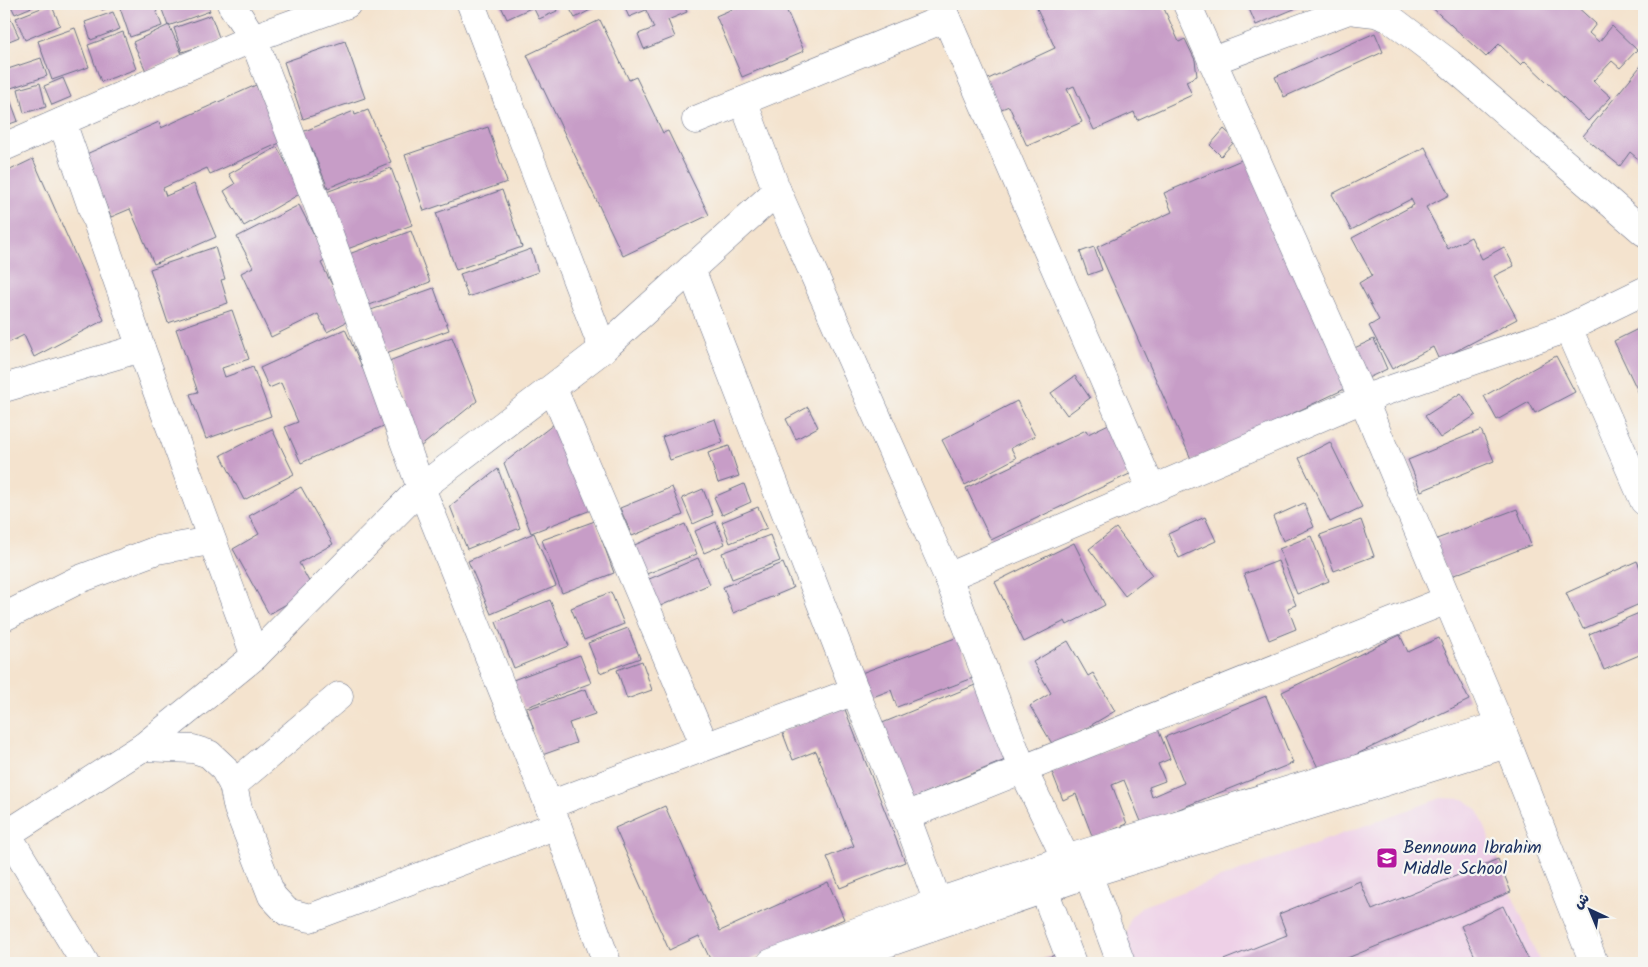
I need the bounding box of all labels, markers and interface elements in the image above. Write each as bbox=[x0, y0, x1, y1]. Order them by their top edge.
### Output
place label: Bennouna Ibrahim Middle School bbox=[1403, 834, 1542, 884]
school or university icon: Bennouna Ibrahim Middle School bbox=[1375, 846, 1399, 870]
north arrow bbox=[1566, 884, 1616, 934]
text: ش bbox=[1568, 888, 1595, 915]

